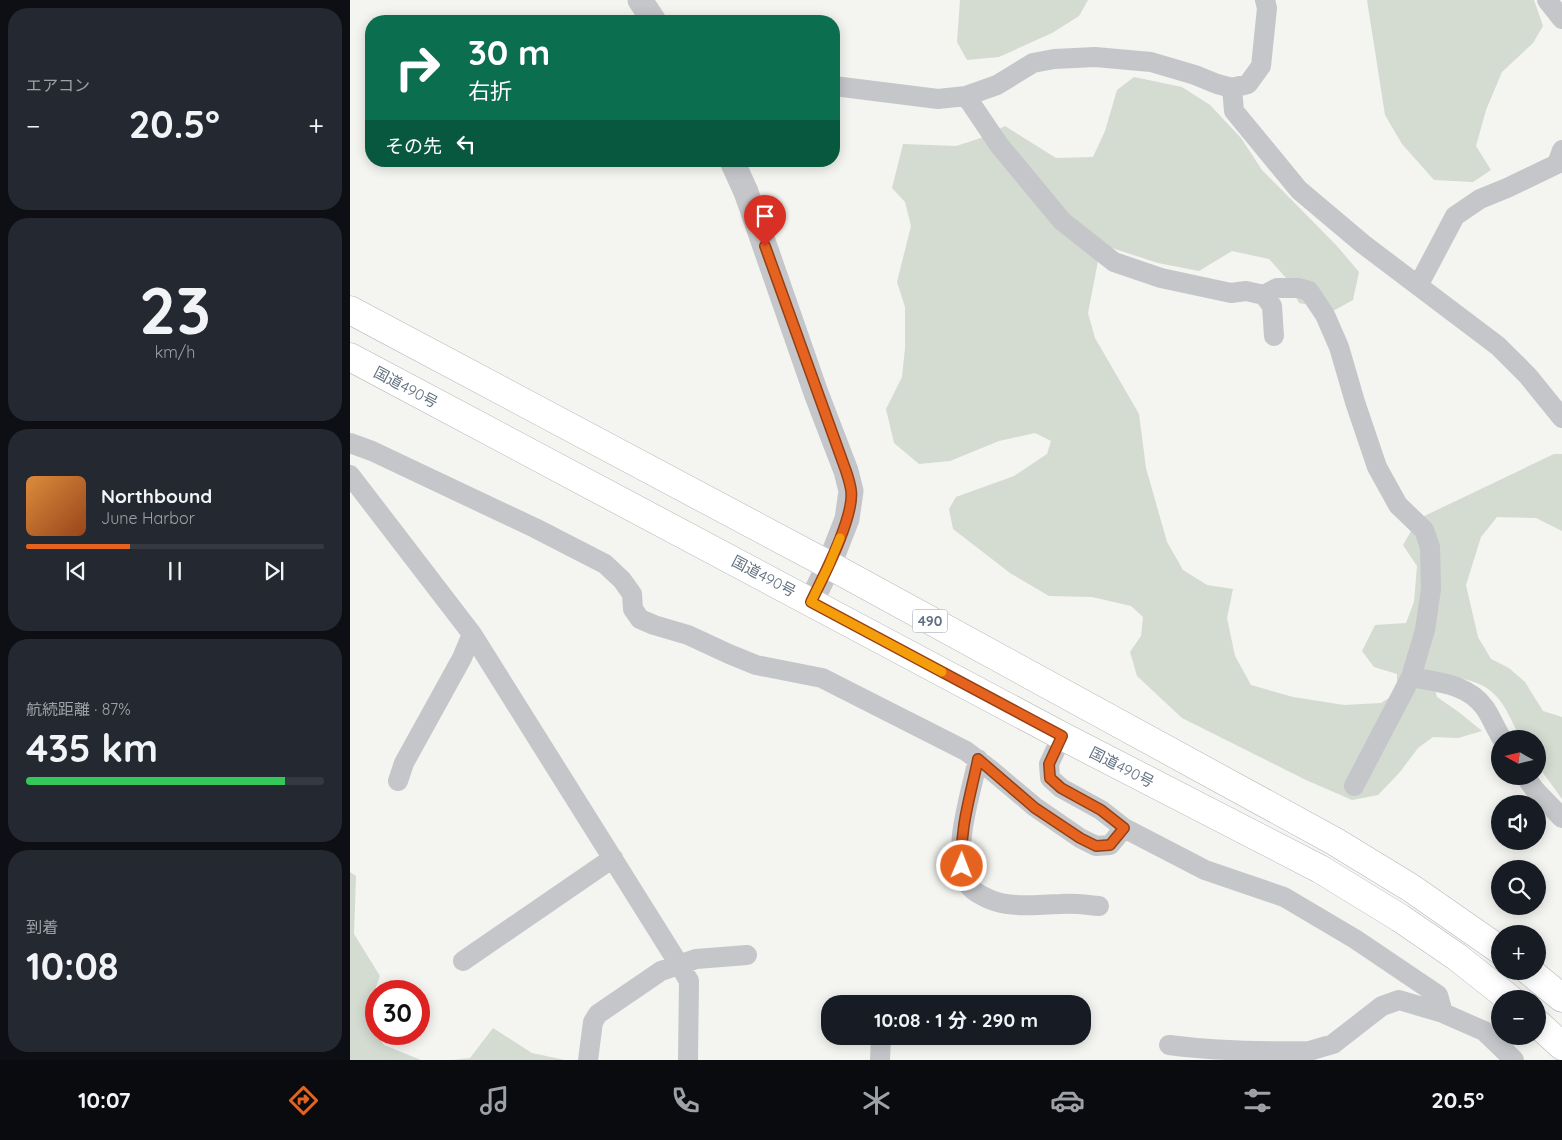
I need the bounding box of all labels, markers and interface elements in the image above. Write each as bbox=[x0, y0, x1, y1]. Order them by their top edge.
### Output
text: 30 m bbox=[468, 30, 550, 74]
icon: right bbox=[385, 35, 450, 100]
text: エアコン bbox=[26, 75, 90, 95]
text: 右折 bbox=[468, 77, 512, 105]
text: 20.5° bbox=[129, 100, 220, 148]
text: − bbox=[26, 108, 41, 143]
text: + bbox=[308, 108, 324, 143]
icon: left bbox=[452, 130, 480, 158]
text: その先 bbox=[385, 134, 442, 158]
pin bbox=[744, 195, 786, 246]
icon: arrive bbox=[751, 202, 779, 230]
text: 23 bbox=[139, 269, 211, 350]
text: km/h bbox=[155, 342, 195, 362]
street label: 国道490号 bbox=[371, 362, 441, 412]
text: Northbound bbox=[101, 484, 212, 508]
text: June Harbor bbox=[101, 508, 195, 528]
street label: 国道490号 bbox=[729, 551, 799, 601]
icon: previous bbox=[62, 557, 90, 585]
icon: pause bbox=[161, 557, 189, 585]
icon: next bbox=[260, 557, 288, 585]
road number: 490 bbox=[912, 610, 948, 632]
text: 航続距離 · 87% bbox=[26, 699, 131, 719]
text: 435 km bbox=[26, 724, 158, 772]
north arrow bbox=[1491, 730, 1546, 785]
map controls bbox=[1491, 730, 1546, 1045]
street label: 国道490号 bbox=[1087, 743, 1157, 791]
button: sound bbox=[1491, 795, 1546, 850]
position arrow bbox=[935, 839, 987, 891]
button: search bbox=[1491, 860, 1546, 915]
text: 到着 bbox=[26, 917, 58, 937]
button: + bbox=[1491, 925, 1546, 980]
text: 10:08 bbox=[26, 942, 119, 990]
speed limit sign: 30 bbox=[365, 980, 430, 1045]
button: − bbox=[1491, 990, 1546, 1045]
text: 10:08 · 1 分 · 290 m bbox=[874, 1008, 1038, 1032]
icon: directions bbox=[286, 1083, 321, 1118]
icon: music bbox=[477, 1083, 512, 1118]
icon: phone bbox=[668, 1083, 703, 1118]
icon: climate bbox=[859, 1083, 894, 1118]
icon: car bbox=[1050, 1083, 1085, 1118]
icon: filters bbox=[1240, 1083, 1275, 1118]
text: 10:07 bbox=[78, 1086, 131, 1114]
text: 20.5° bbox=[1431, 1086, 1484, 1114]

